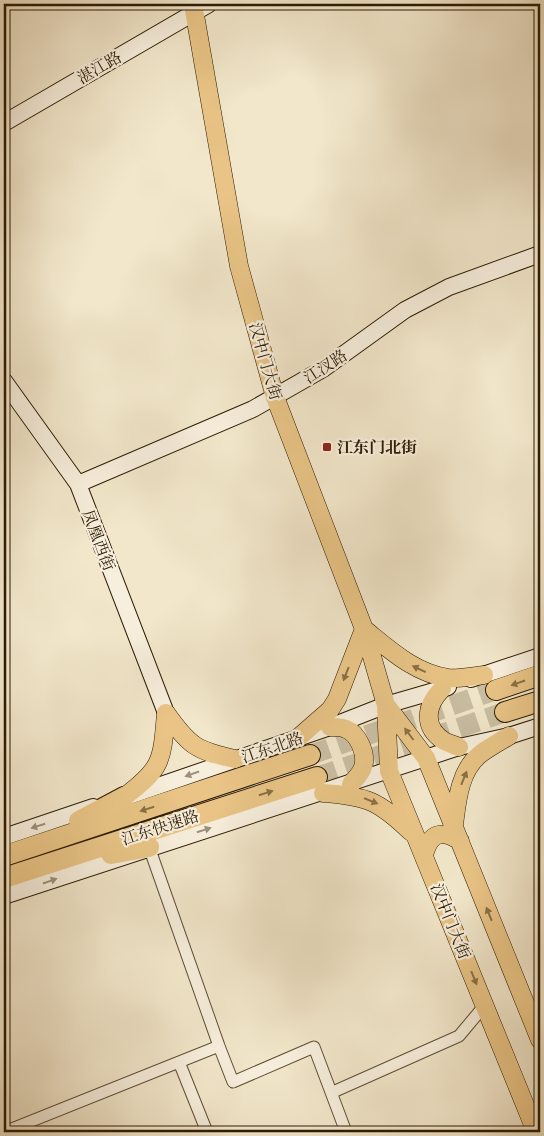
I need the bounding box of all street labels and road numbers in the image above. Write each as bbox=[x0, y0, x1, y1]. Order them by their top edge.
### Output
street label: 湛江路 bbox=[72, 45, 126, 89]
street label: 汉中门大街 bbox=[243, 319, 289, 403]
street label: 江汊路 bbox=[298, 343, 352, 389]
street label: 凤凰西街 bbox=[76, 506, 122, 574]
street label: 江东北路 bbox=[238, 725, 306, 769]
street label: 江东快速路 bbox=[118, 803, 202, 851]
street label: 汉中门大街 bbox=[425, 879, 477, 963]

